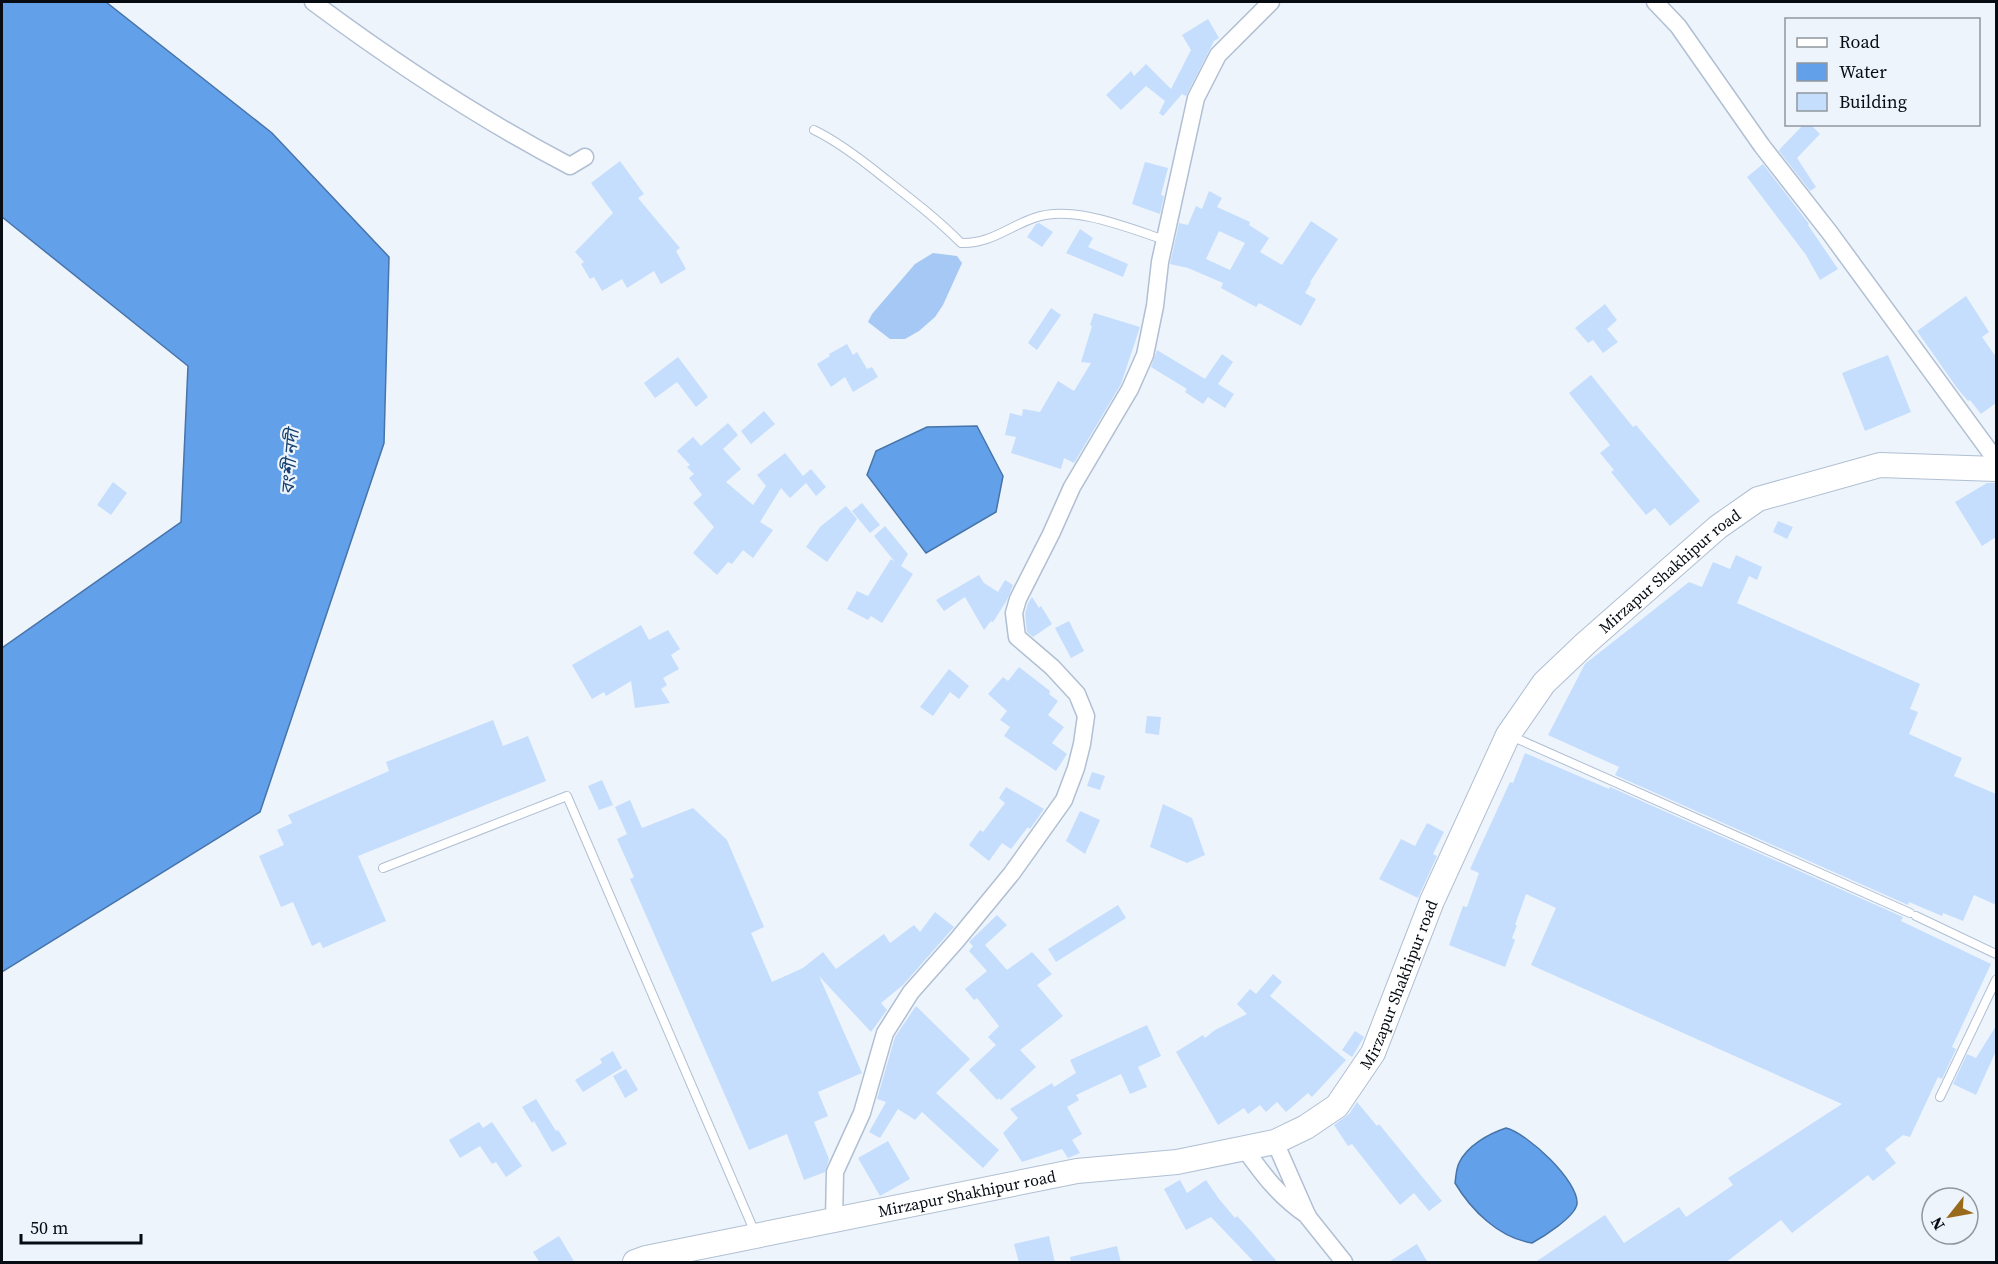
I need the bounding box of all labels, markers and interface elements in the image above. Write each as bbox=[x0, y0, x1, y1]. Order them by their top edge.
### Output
legend bbox=[1785, 18, 1980, 126]
text: Road bbox=[1839, 29, 1880, 54]
text: Water bbox=[1839, 59, 1887, 84]
text: Building bbox=[1839, 89, 1907, 114]
water label: বংশী নদী bbox=[274, 425, 305, 496]
street label: Mirzapur Shakhipur road bbox=[1594, 504, 1745, 638]
street label: Mirzapur Shakhipur road bbox=[1354, 897, 1442, 1073]
street label: Mirzapur Shakhipur road bbox=[876, 1165, 1058, 1222]
north arrow bbox=[1920, 1186, 1980, 1246]
scale bar bbox=[21, 1207, 141, 1245]
text: N bbox=[1925, 1213, 1950, 1234]
text: 50 m bbox=[30, 1215, 68, 1240]

